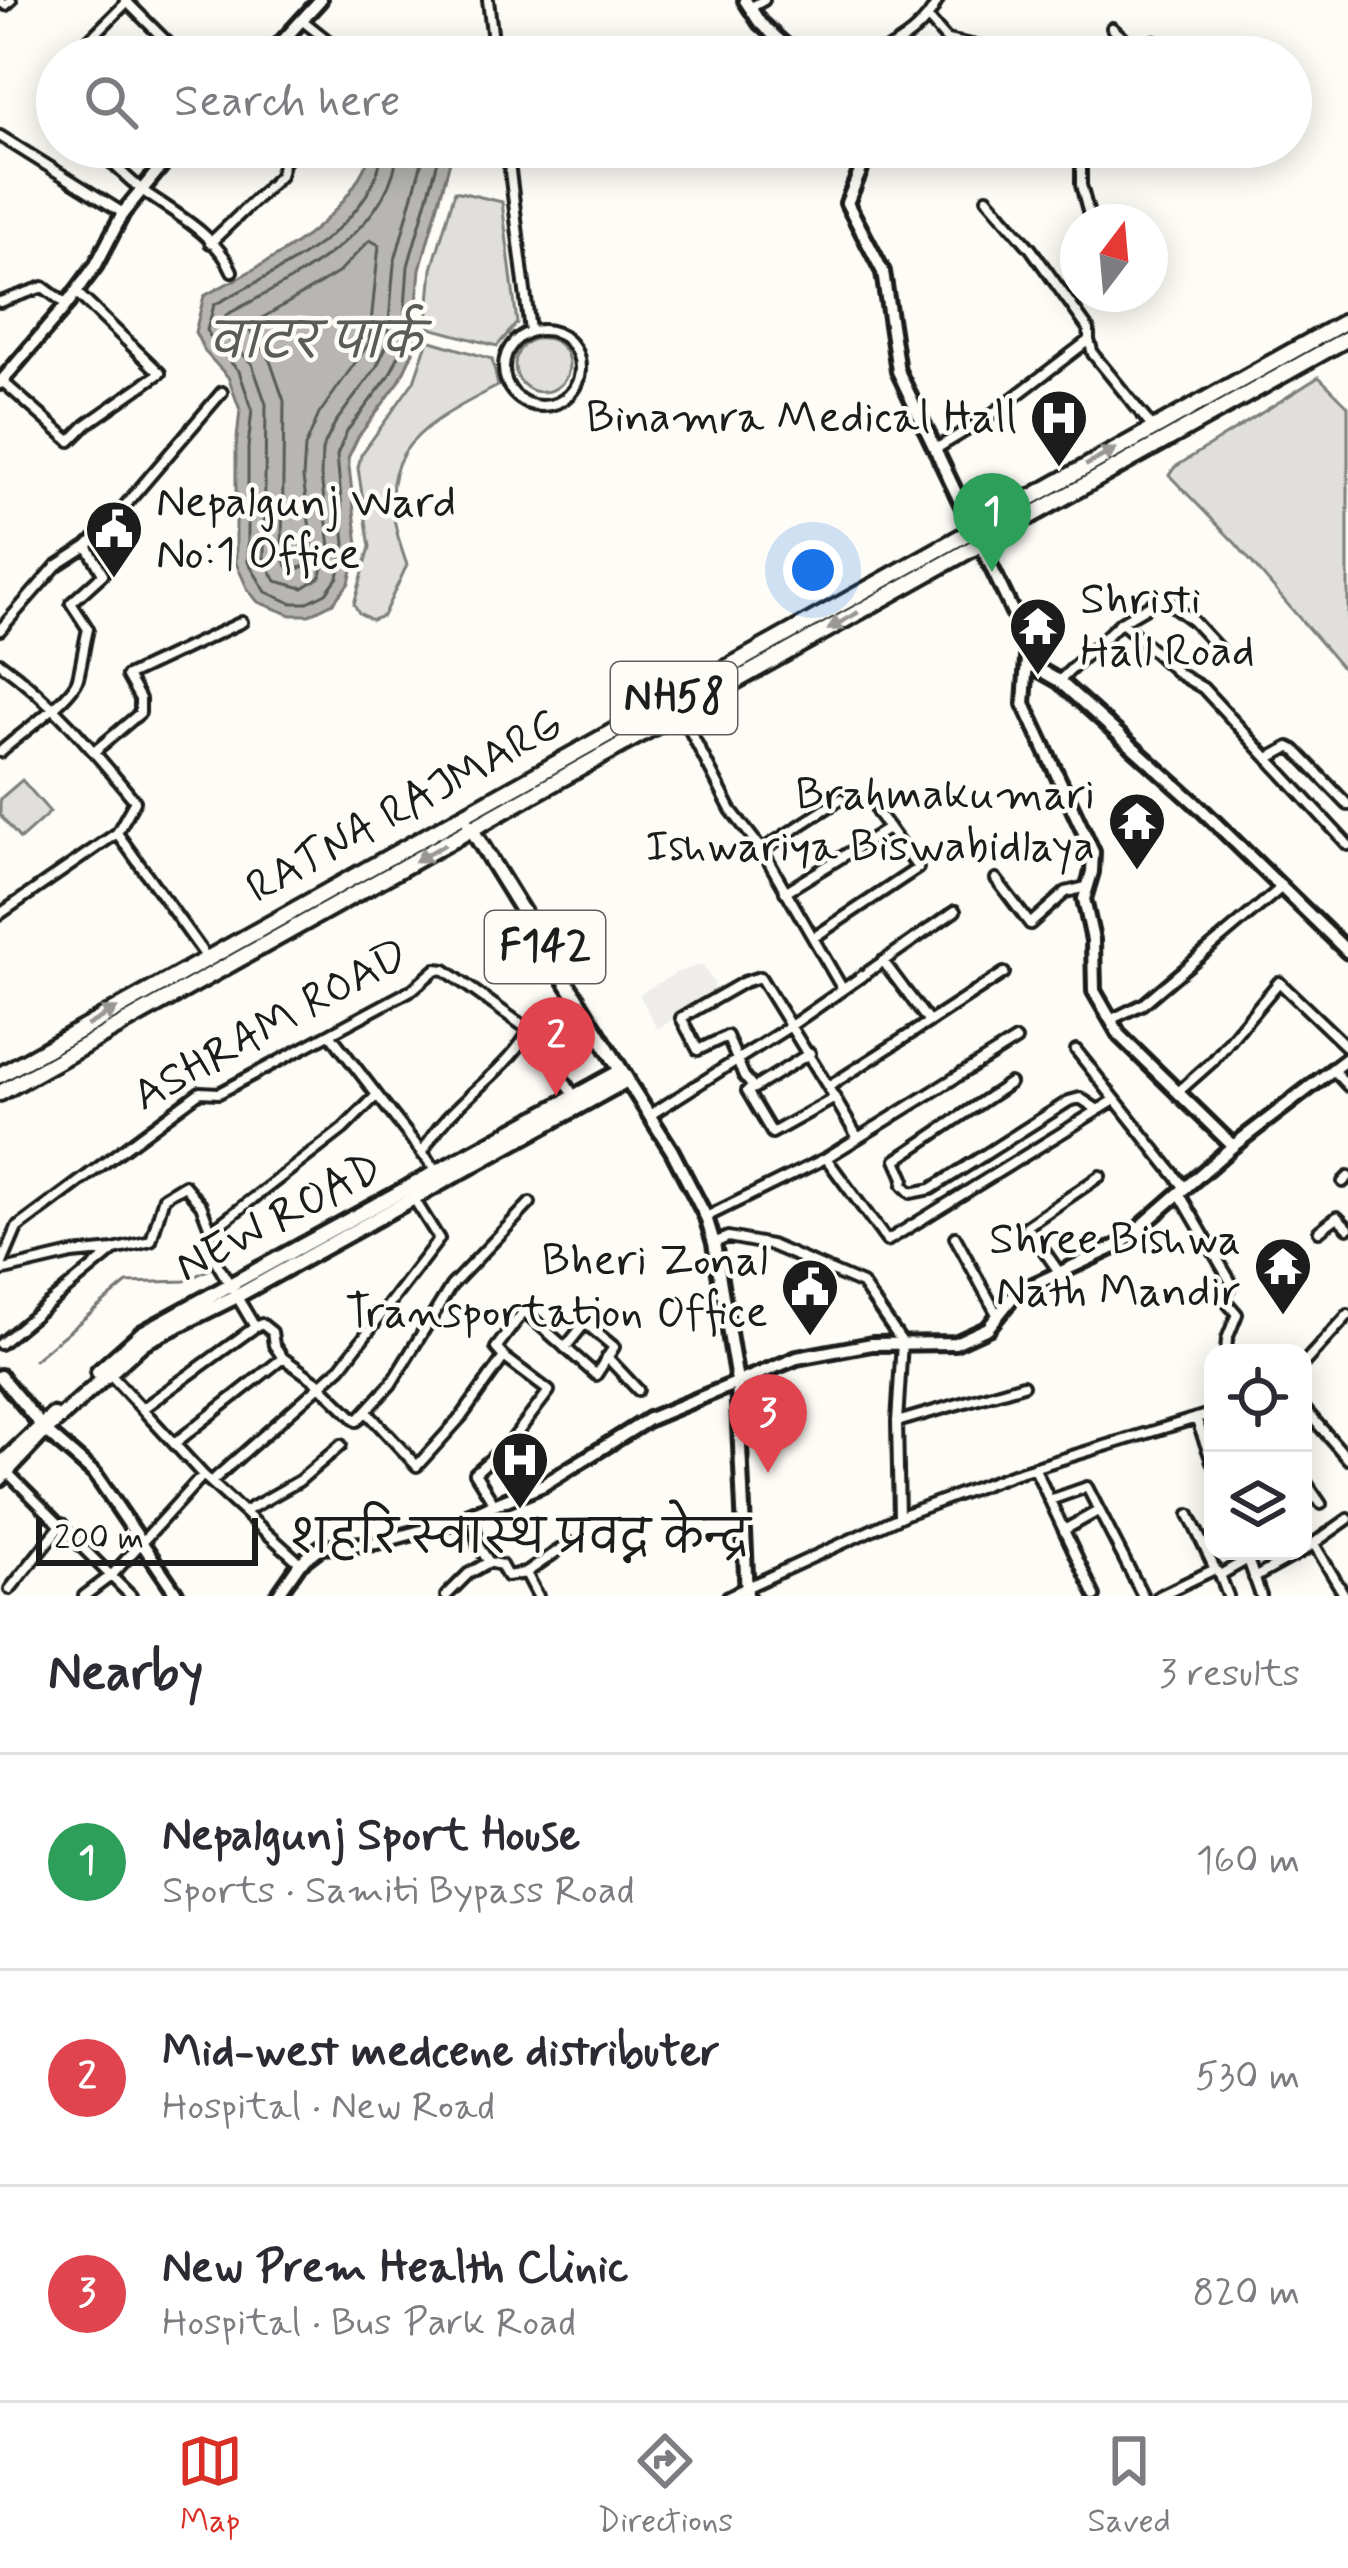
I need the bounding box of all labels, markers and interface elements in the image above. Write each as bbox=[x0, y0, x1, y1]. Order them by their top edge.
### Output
search box bbox=[36, 36, 1312, 168]
icon: search bbox=[78, 69, 144, 135]
text: Search here bbox=[174, 73, 401, 132]
north arrow bbox=[1060, 204, 1168, 312]
water label: वाटर पार्क bbox=[209, 303, 433, 375]
hospital icon: Binamra Medical Hall bbox=[1028, 387, 1090, 469]
place label: Binamra Medical Hall bbox=[586, 389, 1017, 448]
one-way arrow bbox=[1083, 447, 1118, 468]
pin: 1 bbox=[953, 473, 1031, 572]
place label: Nepalgunj Ward No:1 Office bbox=[156, 474, 456, 585]
public building icon: Nepalgunj Ward No:1 Office bbox=[83, 498, 145, 580]
your location bbox=[783, 540, 843, 600]
place label: Shristi Hall Road bbox=[1080, 571, 1255, 682]
temple icon: Shristi Hall Road bbox=[1007, 595, 1069, 677]
one-way arrow bbox=[826, 609, 859, 630]
road number: NH58 bbox=[611, 662, 737, 734]
street label: RATNA RAJMARG bbox=[236, 696, 574, 918]
place label: Brahmakumari Ishwariya Biswabidlaya bbox=[645, 766, 1095, 877]
temple icon: Brahmakumari Ishwariya Biswabidlaya bbox=[1106, 790, 1168, 872]
one-way arrow bbox=[413, 842, 446, 863]
road number: F142 bbox=[485, 911, 605, 983]
street label: ASHRAM ROAD bbox=[123, 926, 419, 1126]
pin: 2 bbox=[517, 997, 595, 1096]
one-way arrow bbox=[85, 1008, 118, 1029]
street label: NEW ROAD bbox=[166, 1139, 392, 1297]
place label: Shree Bishwa Nath Mandir bbox=[989, 1211, 1241, 1322]
place label: Bheri Zonal Transportation Office bbox=[345, 1232, 768, 1343]
temple icon: Shree Bishwa Nath Mandir bbox=[1252, 1235, 1314, 1317]
public building icon: Bheri Zonal Transportation Office bbox=[779, 1256, 841, 1338]
map controls bbox=[1204, 1344, 1312, 1560]
button: locate bbox=[1204, 1344, 1312, 1452]
pin: 3 bbox=[729, 1374, 807, 1473]
hospital icon: शहरि स्वास्थ प्रवद्न केन्द्र bbox=[489, 1429, 551, 1511]
button: layers bbox=[1204, 1452, 1312, 1560]
place label: शहरि स्वास्थ प्रवद्न केन्द्र bbox=[290, 1499, 753, 1569]
scale bar bbox=[36, 1512, 258, 1565]
text: 200 m bbox=[54, 1517, 144, 1561]
text: Nearby bbox=[48, 1641, 203, 1707]
text: 3 results bbox=[1159, 1649, 1300, 1700]
text: Nepalgunj Sport House bbox=[162, 1807, 580, 1866]
text: 1 bbox=[78, 1836, 96, 1887]
text: 160 m bbox=[1196, 1836, 1300, 1887]
text: Sports · Samiti Bypass Road bbox=[162, 1866, 635, 1917]
text: Mid-west medcene distributer bbox=[162, 2023, 720, 2082]
text: 2 bbox=[77, 2052, 97, 2103]
text: 530 m bbox=[1195, 2052, 1300, 2103]
text: Hospital · New Road bbox=[162, 2082, 495, 2133]
text: New Prem Health Clinic bbox=[162, 2239, 628, 2298]
text: 3 bbox=[78, 2268, 96, 2319]
text: 820 m bbox=[1192, 2268, 1300, 2319]
text: Hospital · Bus Park Road bbox=[162, 2298, 576, 2349]
tab: Map bbox=[177, 2428, 243, 2544]
tab: Directions bbox=[597, 2428, 733, 2544]
tab: Saved bbox=[1087, 2428, 1171, 2544]

